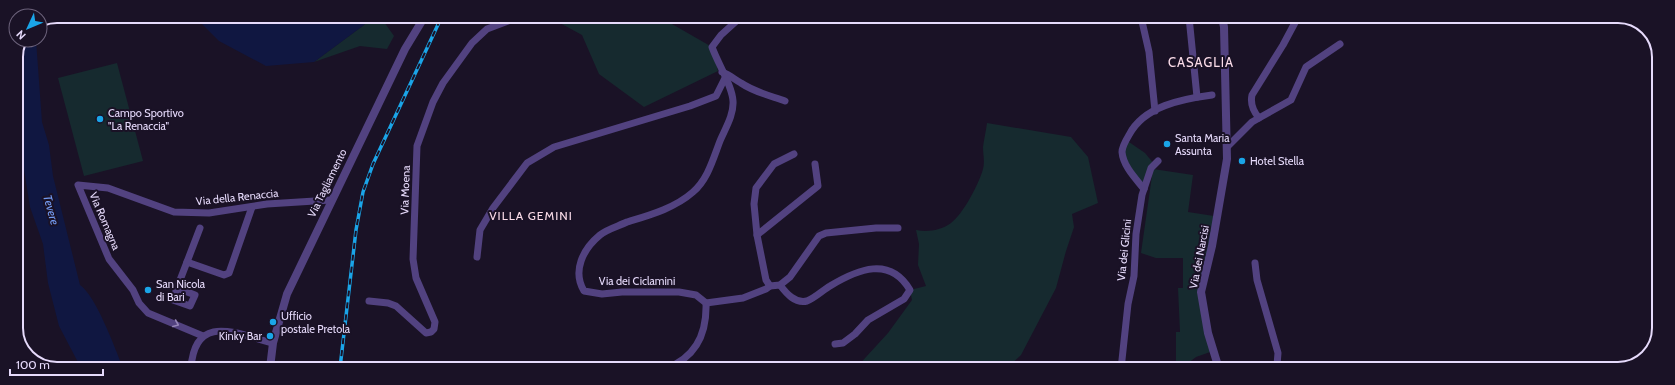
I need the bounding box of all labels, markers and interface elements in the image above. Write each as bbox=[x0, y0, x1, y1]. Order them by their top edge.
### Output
north arrow bbox=[8, 8, 48, 48]
text: N bbox=[13, 27, 29, 43]
district label: CASAGLIA bbox=[1168, 54, 1234, 70]
place label: Campo Sportivo "La Renaccia" bbox=[108, 106, 184, 133]
marker: Campo Sportivo "La Renaccia" bbox=[95, 114, 105, 124]
place label: Santa Maria Assunta bbox=[1175, 131, 1230, 158]
marker: Santa Maria Assunta bbox=[1162, 139, 1172, 149]
street label: Via Tagliamento bbox=[304, 146, 350, 220]
place label: Hotel Stella bbox=[1250, 154, 1305, 168]
marker: Hotel Stella bbox=[1237, 156, 1247, 166]
street label: Via Moena bbox=[397, 164, 413, 215]
street label: Via della Renaccia bbox=[195, 186, 280, 208]
street label: Via Romagna bbox=[87, 190, 124, 253]
water label: Tevere bbox=[40, 193, 63, 227]
district label: VILLA GEMINI bbox=[489, 208, 573, 223]
street label: Via dei Glicini bbox=[1114, 218, 1134, 282]
street label: Via dei Narcisi bbox=[1186, 224, 1212, 290]
street label: Via dei Ciclamini bbox=[599, 274, 675, 288]
place label: San Nicola di Bari bbox=[156, 277, 206, 304]
marker: San Nicola di Bari bbox=[143, 285, 153, 295]
place label: Ufficio postale Pretola bbox=[281, 309, 351, 336]
marker: Ufficio postale Pretola bbox=[268, 317, 278, 327]
one-way arrow bbox=[171, 319, 179, 327]
place label: Kinky Bar bbox=[219, 329, 263, 343]
marker: Kinky Bar bbox=[265, 331, 275, 341]
scale bar bbox=[10, 351, 103, 377]
text: 100 m bbox=[16, 357, 50, 372]

